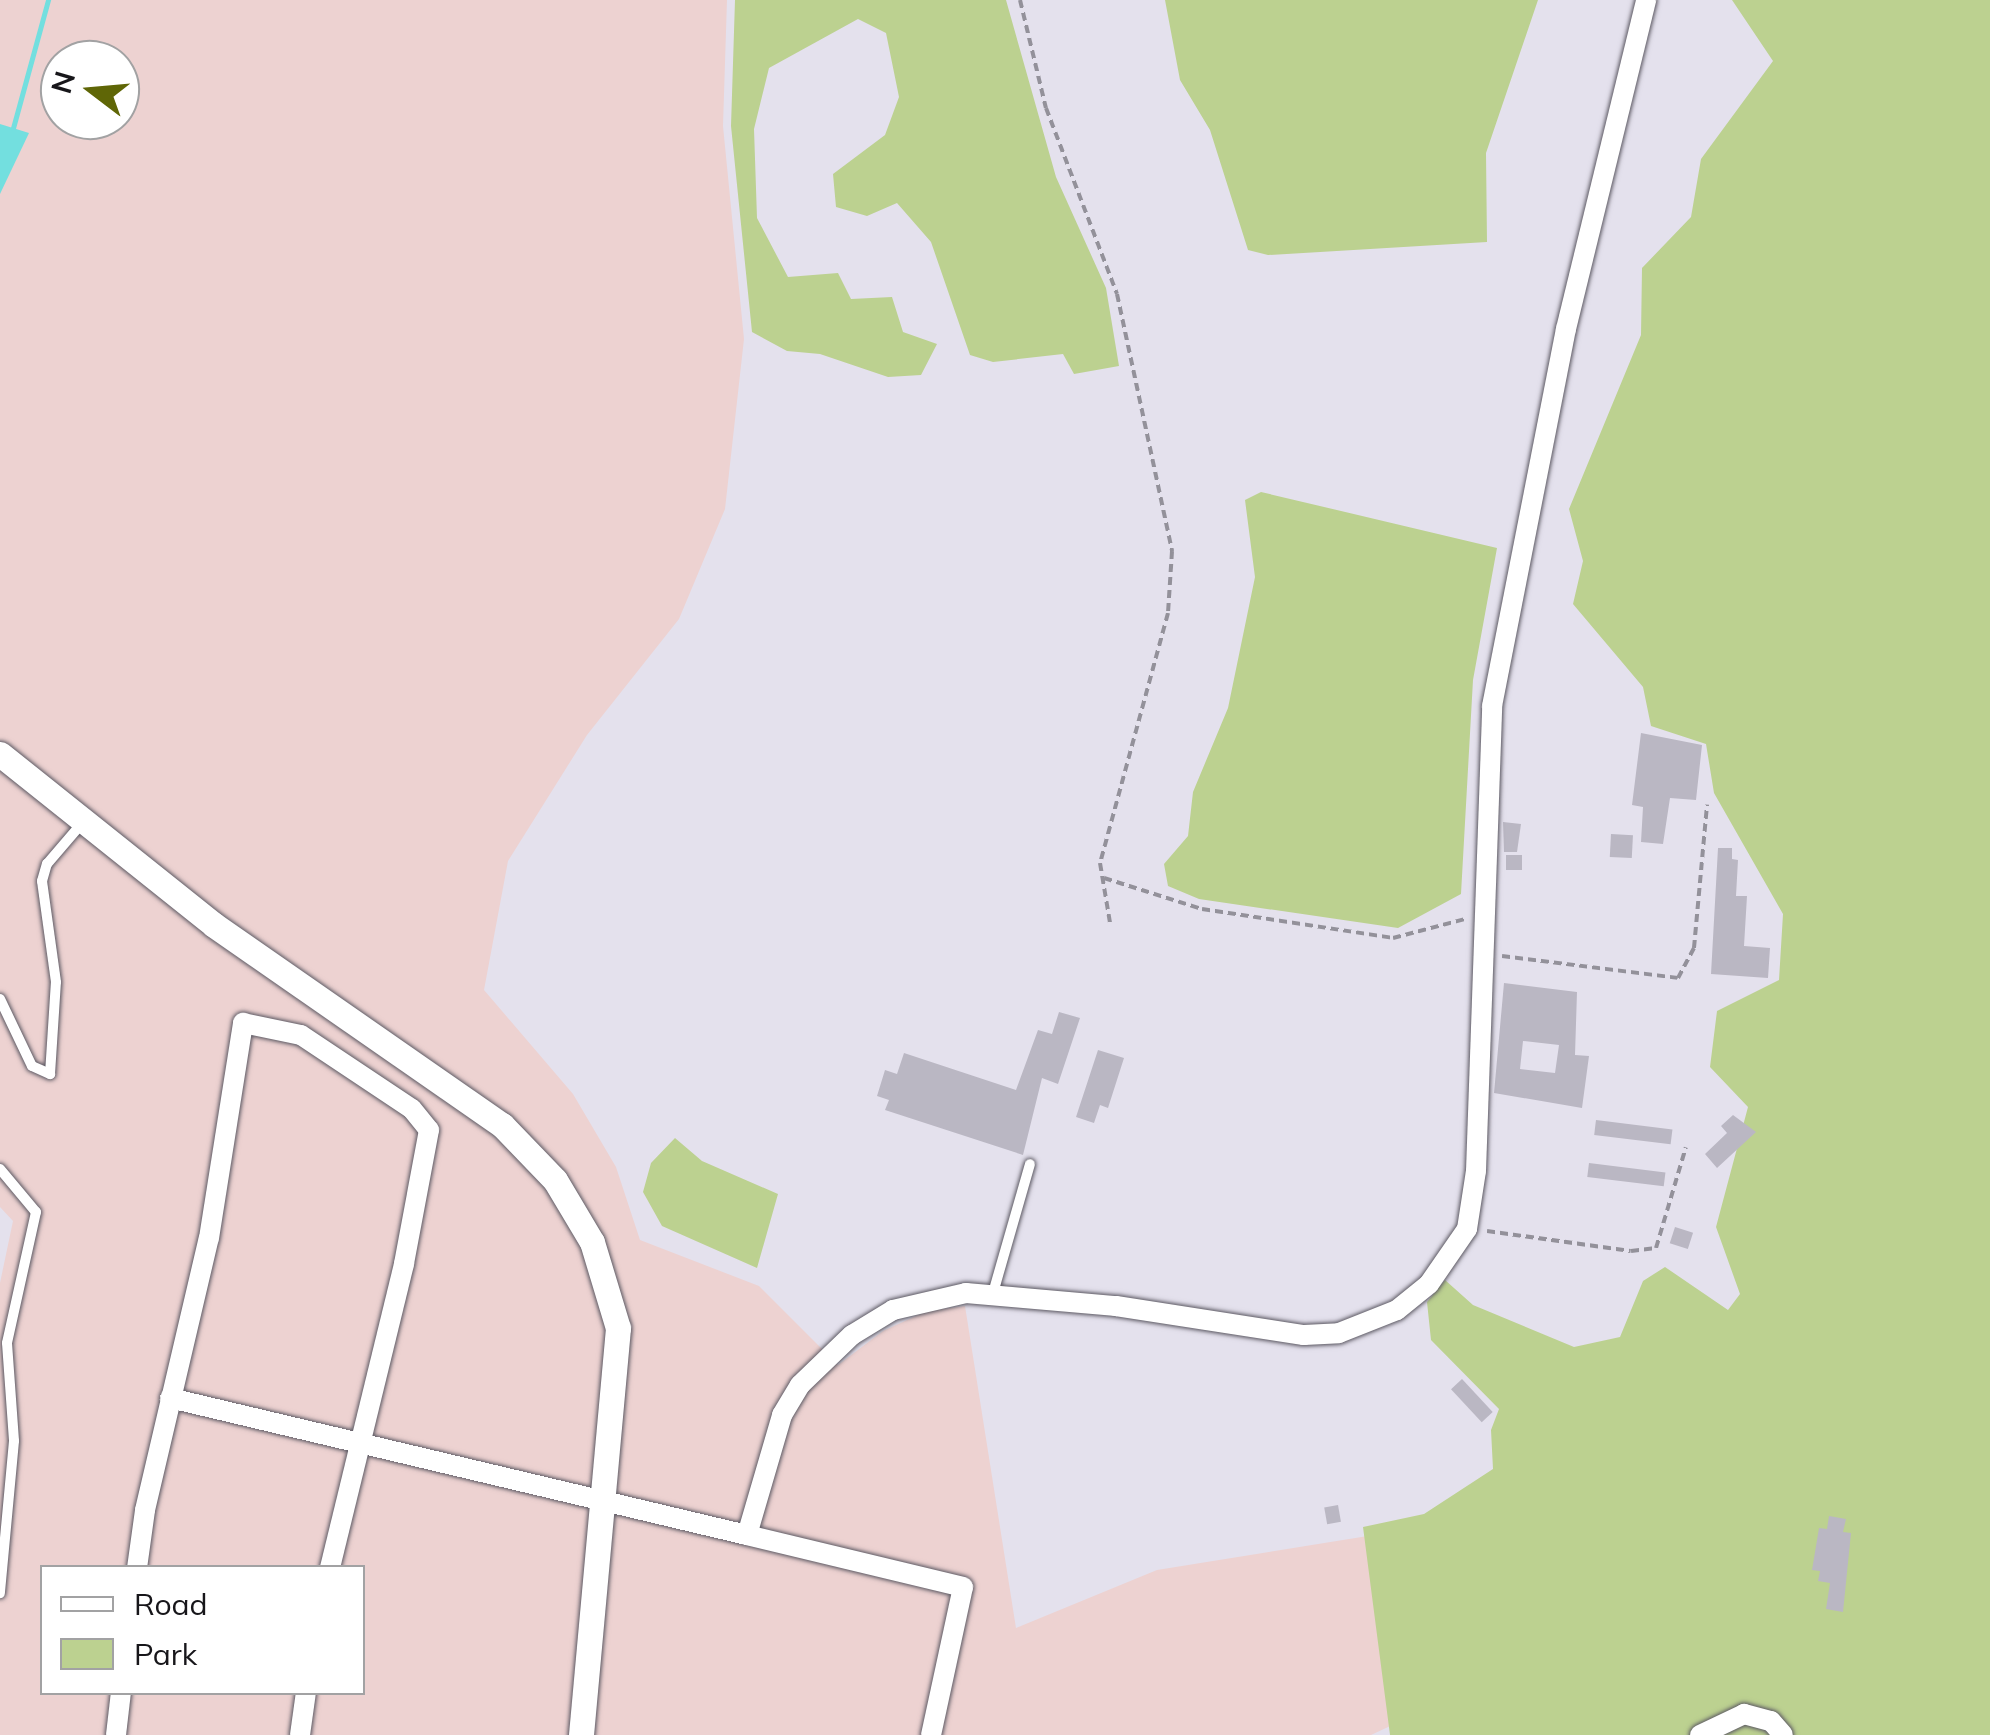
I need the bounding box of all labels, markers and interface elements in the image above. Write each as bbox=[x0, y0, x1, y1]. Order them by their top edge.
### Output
north arrow bbox=[40, 40, 140, 140]
text: N bbox=[43, 67, 82, 97]
legend bbox=[40, 1565, 365, 1695]
text: Road bbox=[134, 1585, 208, 1623]
text: Park bbox=[134, 1635, 197, 1673]

